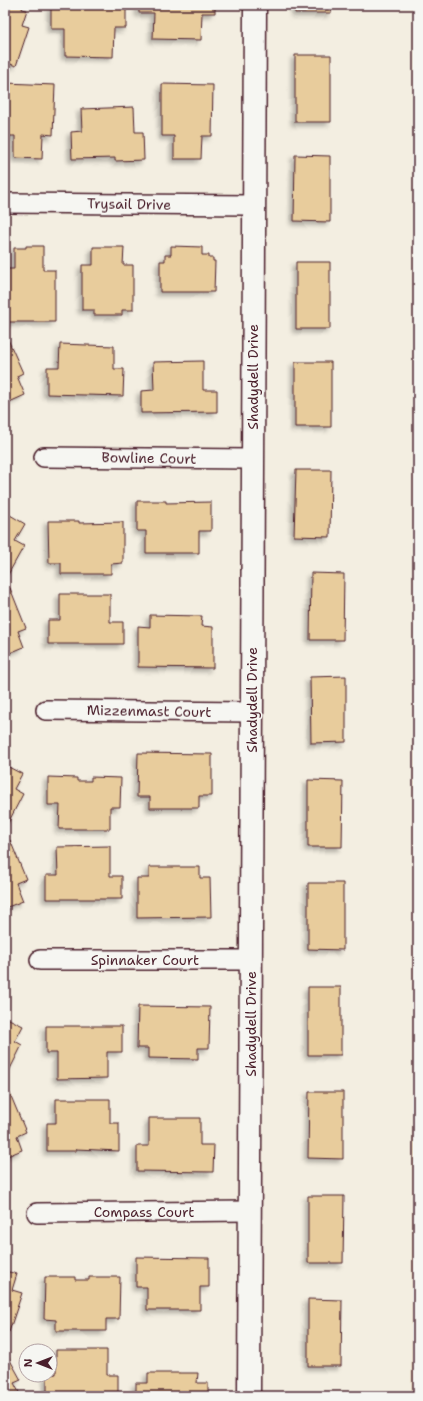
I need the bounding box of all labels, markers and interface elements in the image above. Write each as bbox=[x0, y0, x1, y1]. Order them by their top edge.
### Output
street label: Trysail Drive bbox=[87, 194, 171, 214]
street label: Shadydell Drive bbox=[244, 324, 262, 430]
street label: Bowline Court bbox=[101, 448, 197, 468]
street label: Shadydell Drive bbox=[243, 647, 261, 753]
street label: Mizzenmast Court bbox=[86, 701, 212, 721]
street label: Spinnaker Court bbox=[91, 951, 199, 969]
street label: Shadydell Drive bbox=[242, 971, 260, 1077]
street label: Compass Court bbox=[94, 1203, 194, 1221]
north arrow bbox=[18, 1343, 58, 1383]
text: N bbox=[21, 1358, 36, 1367]

